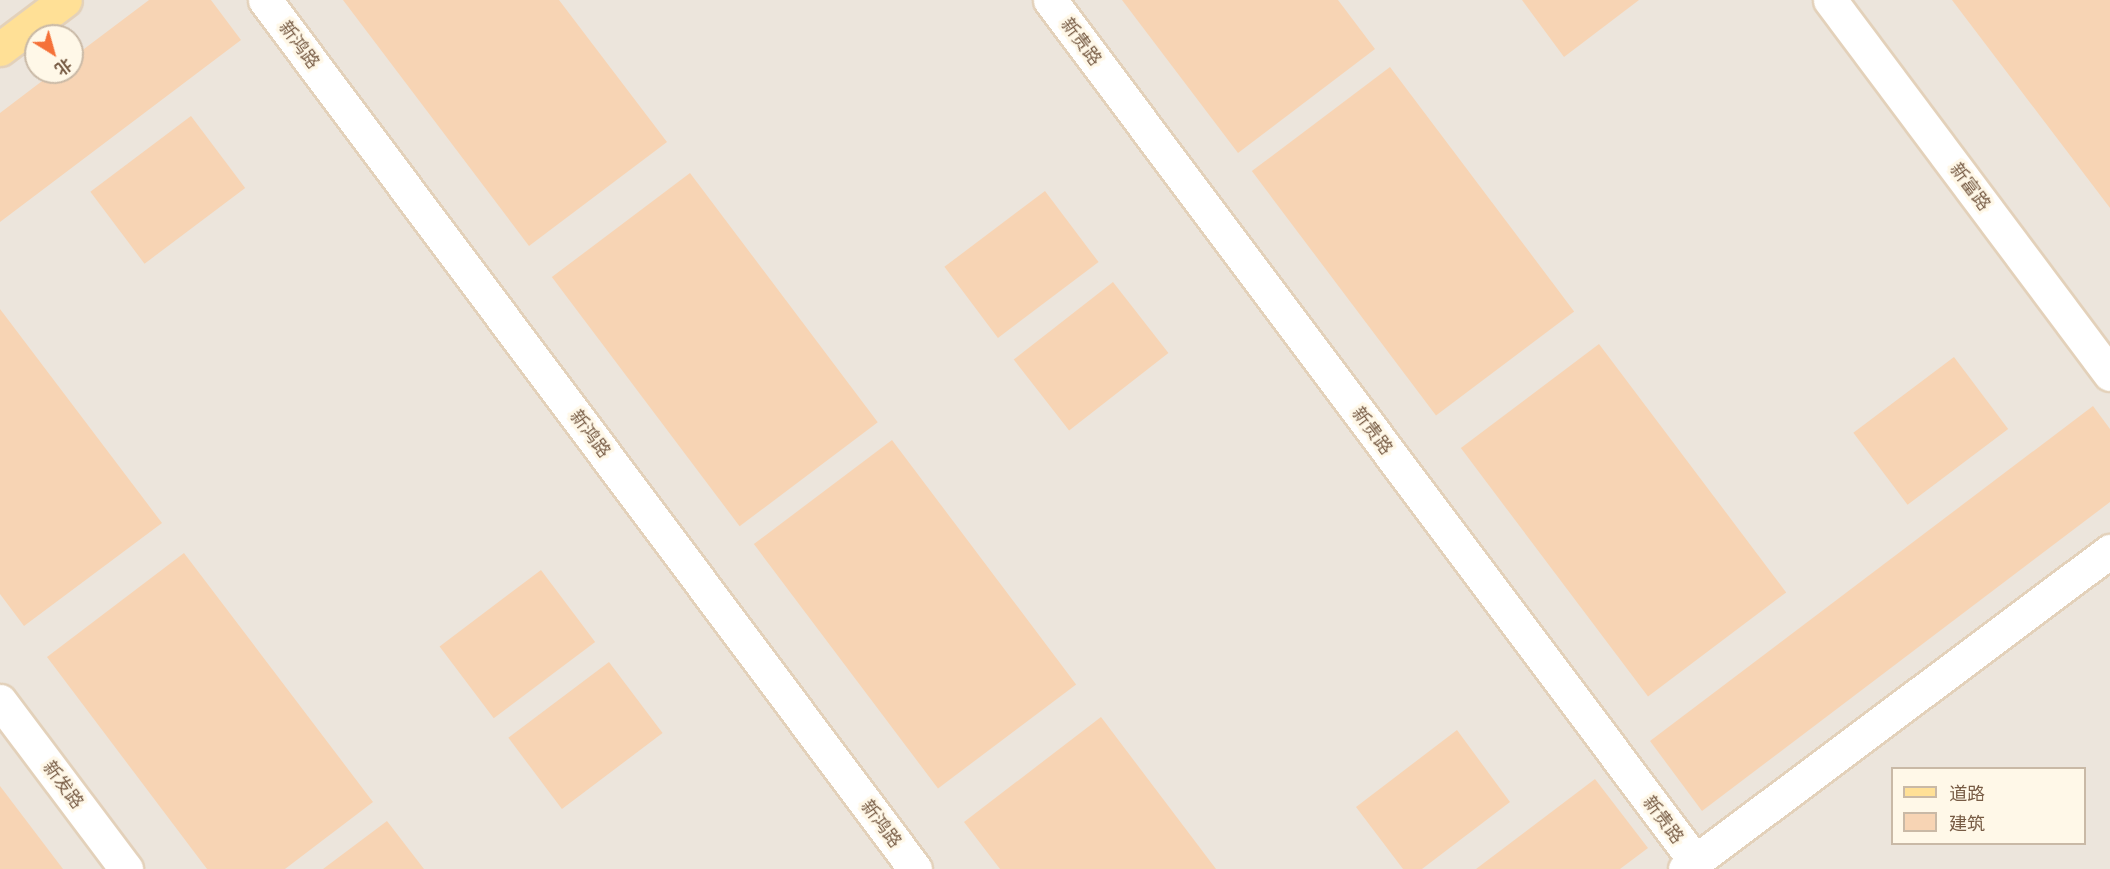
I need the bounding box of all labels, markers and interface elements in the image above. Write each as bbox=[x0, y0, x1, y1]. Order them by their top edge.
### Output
street label: 新贵路 bbox=[1056, 14, 1106, 70]
street label: 新鸿路 bbox=[274, 17, 324, 73]
north arrow bbox=[24, 24, 84, 84]
text: 北 bbox=[51, 53, 77, 80]
street label: 新富路 bbox=[1945, 159, 1995, 215]
street label: 新贵路 bbox=[1347, 403, 1397, 459]
street label: 新鸿路 bbox=[565, 406, 615, 462]
street label: 新发路 bbox=[38, 757, 88, 813]
legend bbox=[1891, 767, 2086, 845]
text: 道路 bbox=[1949, 781, 1985, 806]
street label: 新贵路 bbox=[1638, 792, 1688, 848]
street label: 新鸿路 bbox=[856, 796, 906, 852]
text: 建筑 bbox=[1949, 811, 1985, 836]

